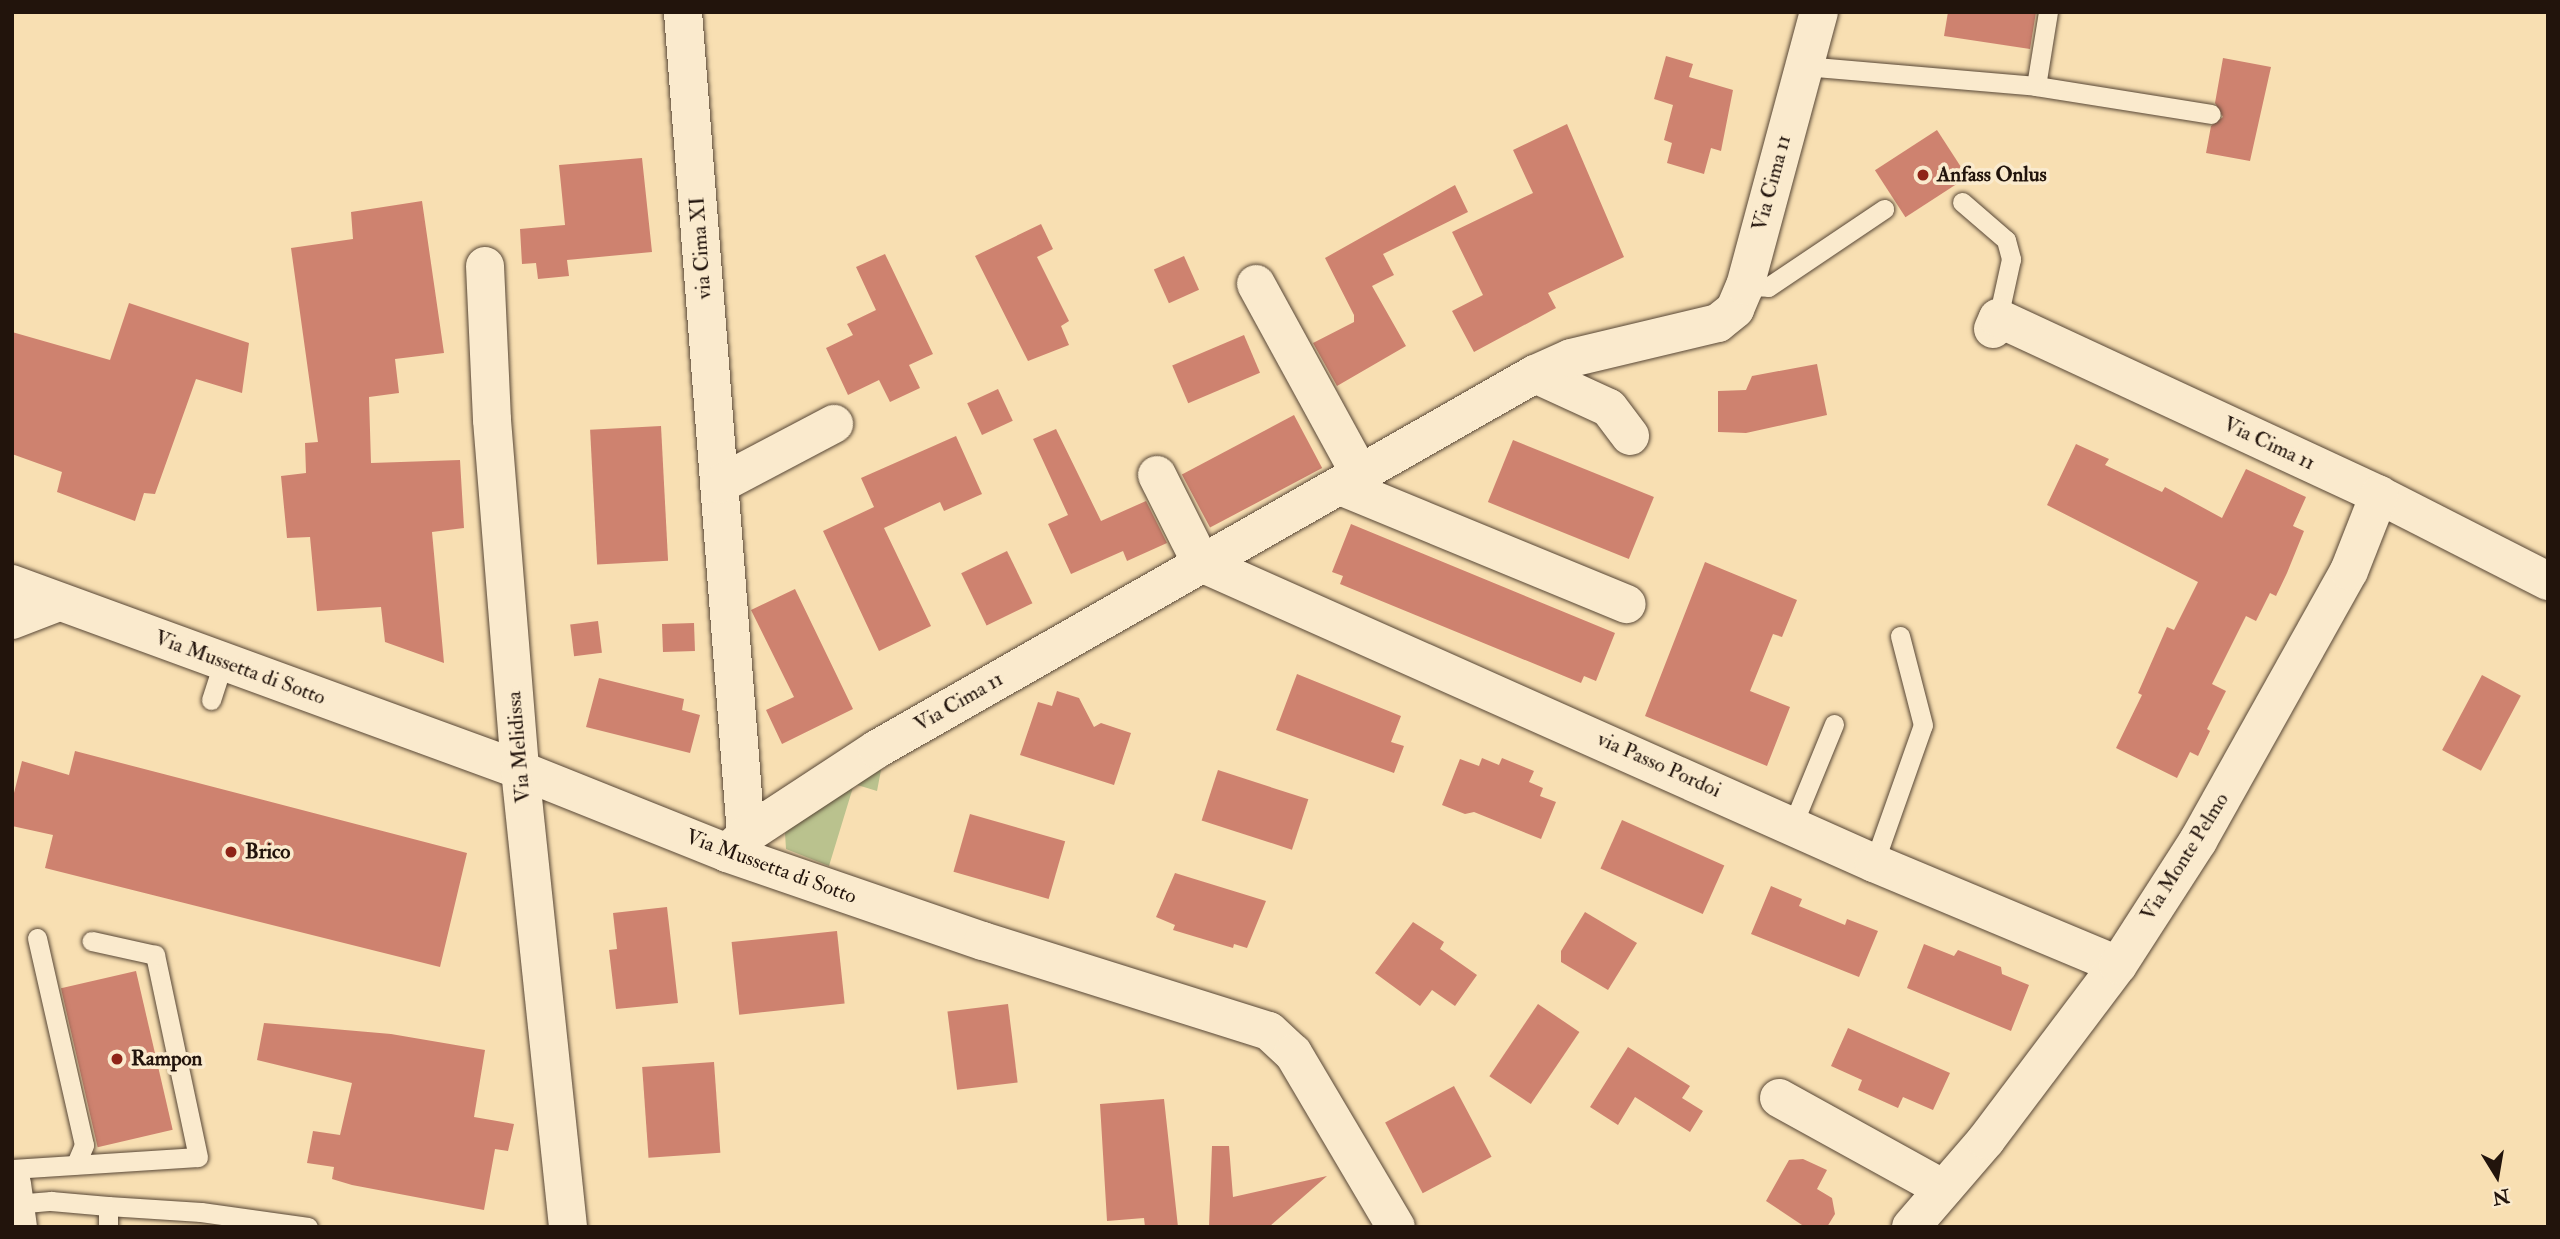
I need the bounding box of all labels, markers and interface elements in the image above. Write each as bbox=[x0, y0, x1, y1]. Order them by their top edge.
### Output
street label: Via Cima 11 bbox=[1747, 132, 1797, 234]
place label: Anfass Onlus bbox=[1937, 162, 2047, 188]
marker: Anfass Onlus bbox=[1915, 167, 1931, 183]
street label: via Cima XI bbox=[685, 196, 717, 300]
street label: Via Cima 11 bbox=[2219, 412, 2319, 476]
street label: Via Mussetta di Sotto bbox=[151, 625, 329, 711]
street label: Via Cima 11 bbox=[910, 666, 1008, 738]
street label: Via Melidissa bbox=[502, 690, 536, 804]
street label: via Passo Pordoi bbox=[1593, 727, 1725, 803]
street label: Via Monte Pelmo bbox=[2136, 788, 2234, 926]
street label: Via Mussetta di Sotto bbox=[682, 824, 860, 910]
place label: Brico bbox=[245, 839, 290, 865]
marker: Brico bbox=[223, 844, 239, 860]
place label: Rampon bbox=[131, 1046, 202, 1072]
marker: Rampon bbox=[109, 1051, 125, 1067]
north arrow bbox=[2462, 1141, 2532, 1211]
text: N bbox=[2490, 1183, 2512, 1210]

